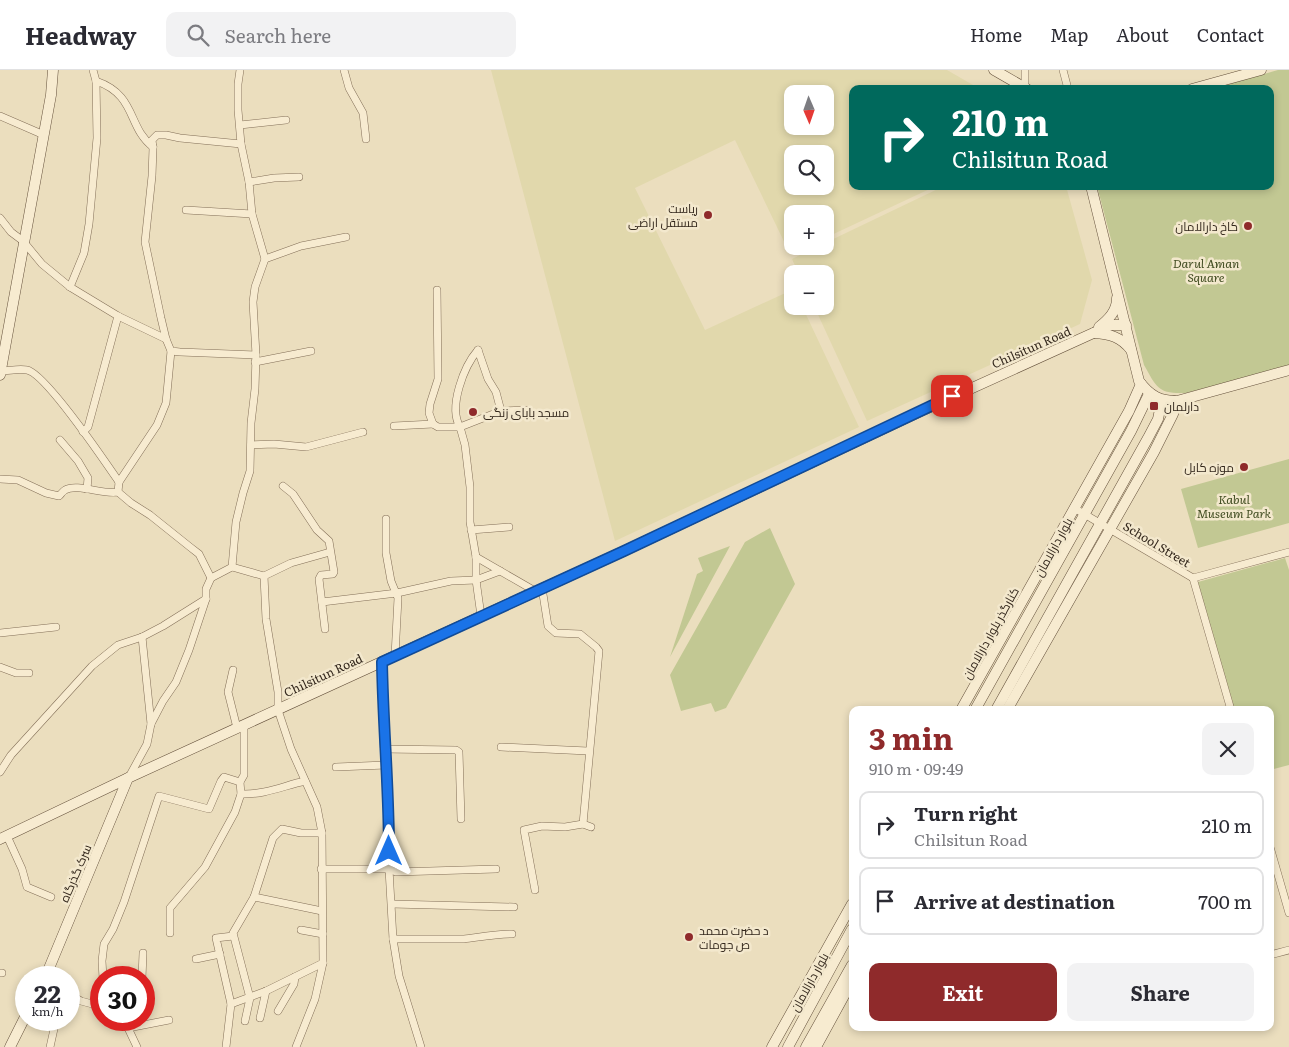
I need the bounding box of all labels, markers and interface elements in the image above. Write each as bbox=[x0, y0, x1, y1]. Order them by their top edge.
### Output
search box bbox=[166, 12, 516, 57]
text: Headway bbox=[25, 17, 136, 52]
icon: search bbox=[184, 21, 212, 49]
text: Search here bbox=[224, 21, 331, 49]
text: Home bbox=[970, 21, 1022, 48]
text: Map bbox=[1050, 21, 1088, 48]
text: About bbox=[1116, 21, 1169, 48]
text: Contact bbox=[1197, 21, 1264, 48]
north arrow bbox=[784, 85, 834, 135]
map controls bbox=[784, 85, 834, 315]
text: 210 m bbox=[952, 95, 1049, 147]
icon: right bbox=[869, 105, 934, 170]
text: Chilsitun Road bbox=[952, 142, 1108, 175]
button: search bbox=[784, 145, 834, 195]
place label: ریاست مستقل اراضی bbox=[628, 199, 698, 231]
button: + bbox=[784, 205, 834, 255]
marker: ریاست مستقل اراضی bbox=[702, 209, 714, 221]
place label: کاخ دارالامان bbox=[1175, 217, 1238, 235]
marker: کاخ دارالامان bbox=[1242, 220, 1254, 232]
park label: Darul Aman Square bbox=[1173, 254, 1239, 286]
button: − bbox=[784, 265, 834, 315]
street label: Chilsitun Road bbox=[988, 321, 1074, 373]
pin bbox=[931, 375, 973, 417]
icon: arrive bbox=[938, 382, 966, 410]
place label: دارلمان bbox=[1164, 397, 1199, 415]
marker: دارلمان bbox=[1148, 400, 1160, 412]
place label: مسجد بابای زنگی bbox=[483, 403, 569, 421]
marker: مسجد بابای زنگی bbox=[467, 406, 479, 418]
place label: موزه کابل bbox=[1184, 458, 1234, 476]
marker: موزه کابل bbox=[1238, 461, 1250, 473]
park label: Kabul Museum Park bbox=[1197, 490, 1272, 522]
street label: بلوار دارالامان bbox=[1029, 514, 1077, 580]
street label: School Street bbox=[1120, 517, 1194, 571]
street label: کنارگذر بلوار دارالامان bbox=[957, 584, 1023, 682]
street label: Chilsitun Road bbox=[281, 649, 366, 701]
text: 3 min bbox=[869, 715, 953, 759]
button: close bbox=[1202, 723, 1254, 775]
text: 910 m · 09:49 bbox=[869, 756, 963, 780]
text: Turn right bbox=[914, 799, 1018, 827]
icon: right bbox=[871, 811, 899, 839]
text: 210 m bbox=[1201, 811, 1252, 839]
position arrow bbox=[362, 824, 414, 876]
text: Chilsitun Road bbox=[914, 827, 1027, 851]
street label: سرک گذرگاه bbox=[55, 841, 95, 905]
icon: arrive bbox=[871, 887, 899, 915]
text: Arrive at destination bbox=[914, 887, 1115, 915]
text: 700 m bbox=[1198, 887, 1252, 915]
place label: د حضرت محمد ص جومات bbox=[699, 921, 769, 953]
marker: د حضرت محمد ص جومات bbox=[683, 931, 695, 943]
street label: بلوار دارالامان bbox=[785, 949, 833, 1015]
button: Exit bbox=[869, 963, 1057, 1021]
button: Share bbox=[1067, 963, 1254, 1021]
speed limit sign: 30 bbox=[90, 966, 155, 1031]
text: 22 bbox=[34, 974, 61, 1011]
text: km/h bbox=[32, 1002, 63, 1020]

